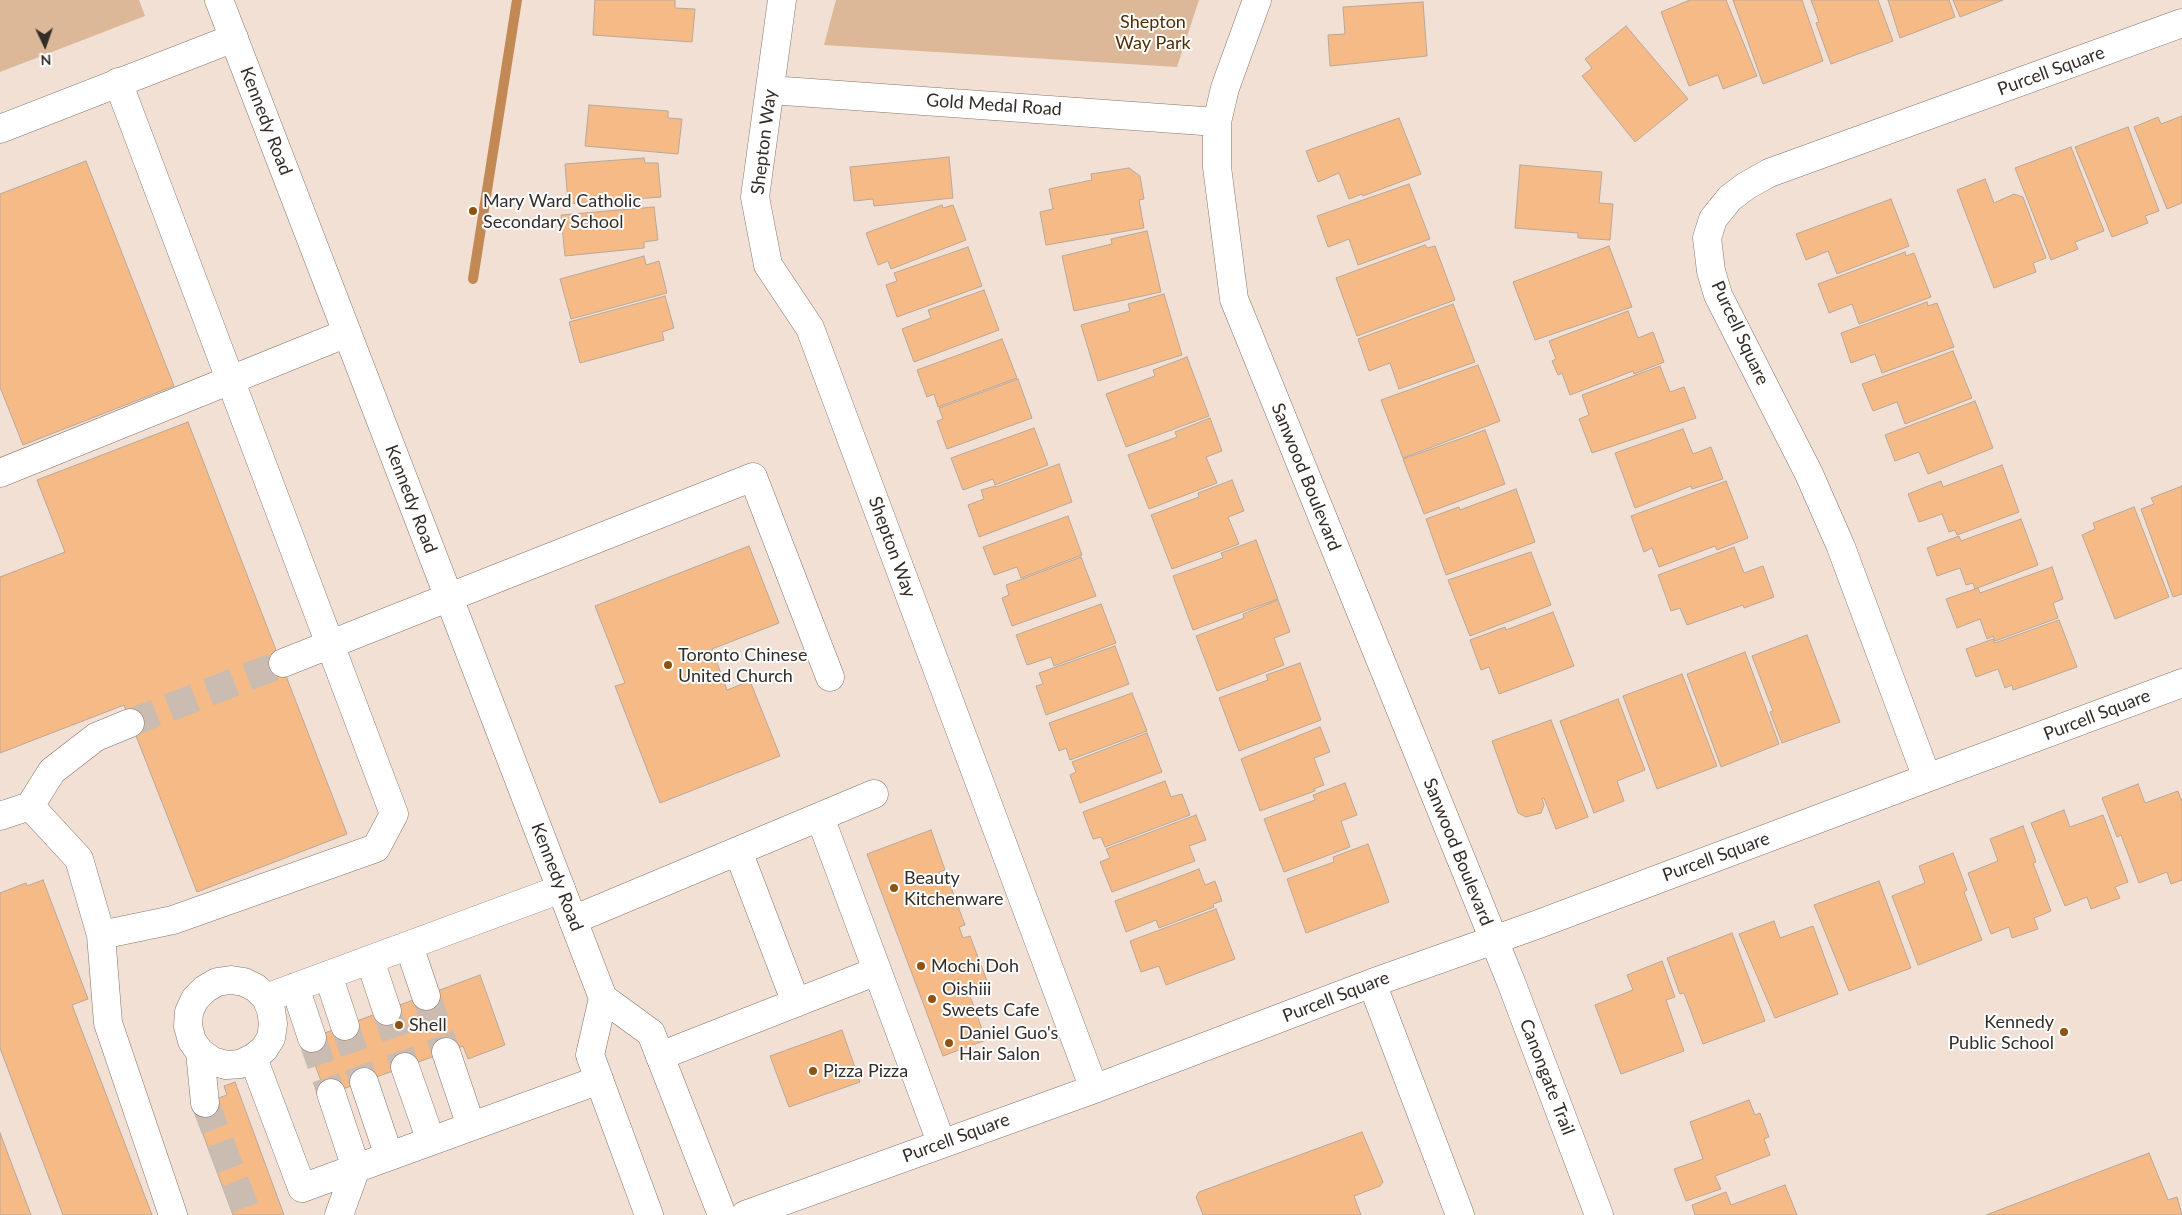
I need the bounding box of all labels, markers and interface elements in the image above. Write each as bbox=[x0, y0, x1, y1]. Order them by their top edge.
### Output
park label: Shepton Way Park bbox=[1115, 11, 1191, 54]
north arrow bbox=[20, 20, 70, 70]
street label: Purcell Square bbox=[1994, 42, 2108, 100]
text: N bbox=[40, 52, 52, 69]
street label: Kennedy Road bbox=[235, 64, 297, 178]
street label: Shepton Way bbox=[747, 88, 781, 196]
street label: Gold Medal Road bbox=[925, 89, 1063, 121]
place label: Mary Ward Catholic Secondary School bbox=[483, 190, 641, 232]
marker: Mary Ward Catholic Secondary School bbox=[467, 205, 479, 217]
street label: Purcell Square bbox=[1706, 277, 1774, 389]
street label: Sanwood Boulevard bbox=[1267, 400, 1345, 554]
street label: Kennedy Road bbox=[380, 442, 442, 556]
street label: Shepton Way bbox=[864, 493, 920, 601]
place label: Toronto Chinese United Church bbox=[678, 644, 807, 686]
marker: Toronto Chinese United Church bbox=[662, 659, 674, 671]
street label: Purcell Square bbox=[2041, 685, 2153, 745]
street label: Sanwood Boulevard bbox=[1419, 775, 1497, 929]
street label: Kennedy Road bbox=[526, 820, 588, 934]
street label: Purcell Square bbox=[1659, 828, 1773, 886]
place label: Beauty Kitchenware bbox=[904, 867, 1003, 910]
marker: Beauty Kitchenware bbox=[888, 882, 900, 894]
place label: Mochi Doh bbox=[931, 955, 1019, 977]
marker: Mochi Doh bbox=[915, 960, 927, 972]
street label: Purcell Square bbox=[1280, 967, 1392, 1027]
place label: Oishiii Sweets Cafe bbox=[942, 978, 1040, 1021]
marker: Oishiii Sweets Cafe bbox=[926, 993, 938, 1005]
place label: Kennedy Public School bbox=[1948, 1011, 2054, 1054]
place label: Shell bbox=[409, 1014, 447, 1036]
street label: Canongate Trail bbox=[1515, 1016, 1579, 1138]
marker: Shell bbox=[393, 1019, 405, 1031]
place label: Daniel Guo's Hair Salon bbox=[959, 1022, 1058, 1064]
marker: Kennedy Public School bbox=[2058, 1026, 2070, 1038]
marker: Daniel Guo's Hair Salon bbox=[943, 1037, 955, 1049]
place label: Pizza Pizza bbox=[823, 1060, 908, 1082]
marker: Pizza Pizza bbox=[807, 1065, 819, 1077]
street label: Purcell Square bbox=[899, 1109, 1013, 1167]

